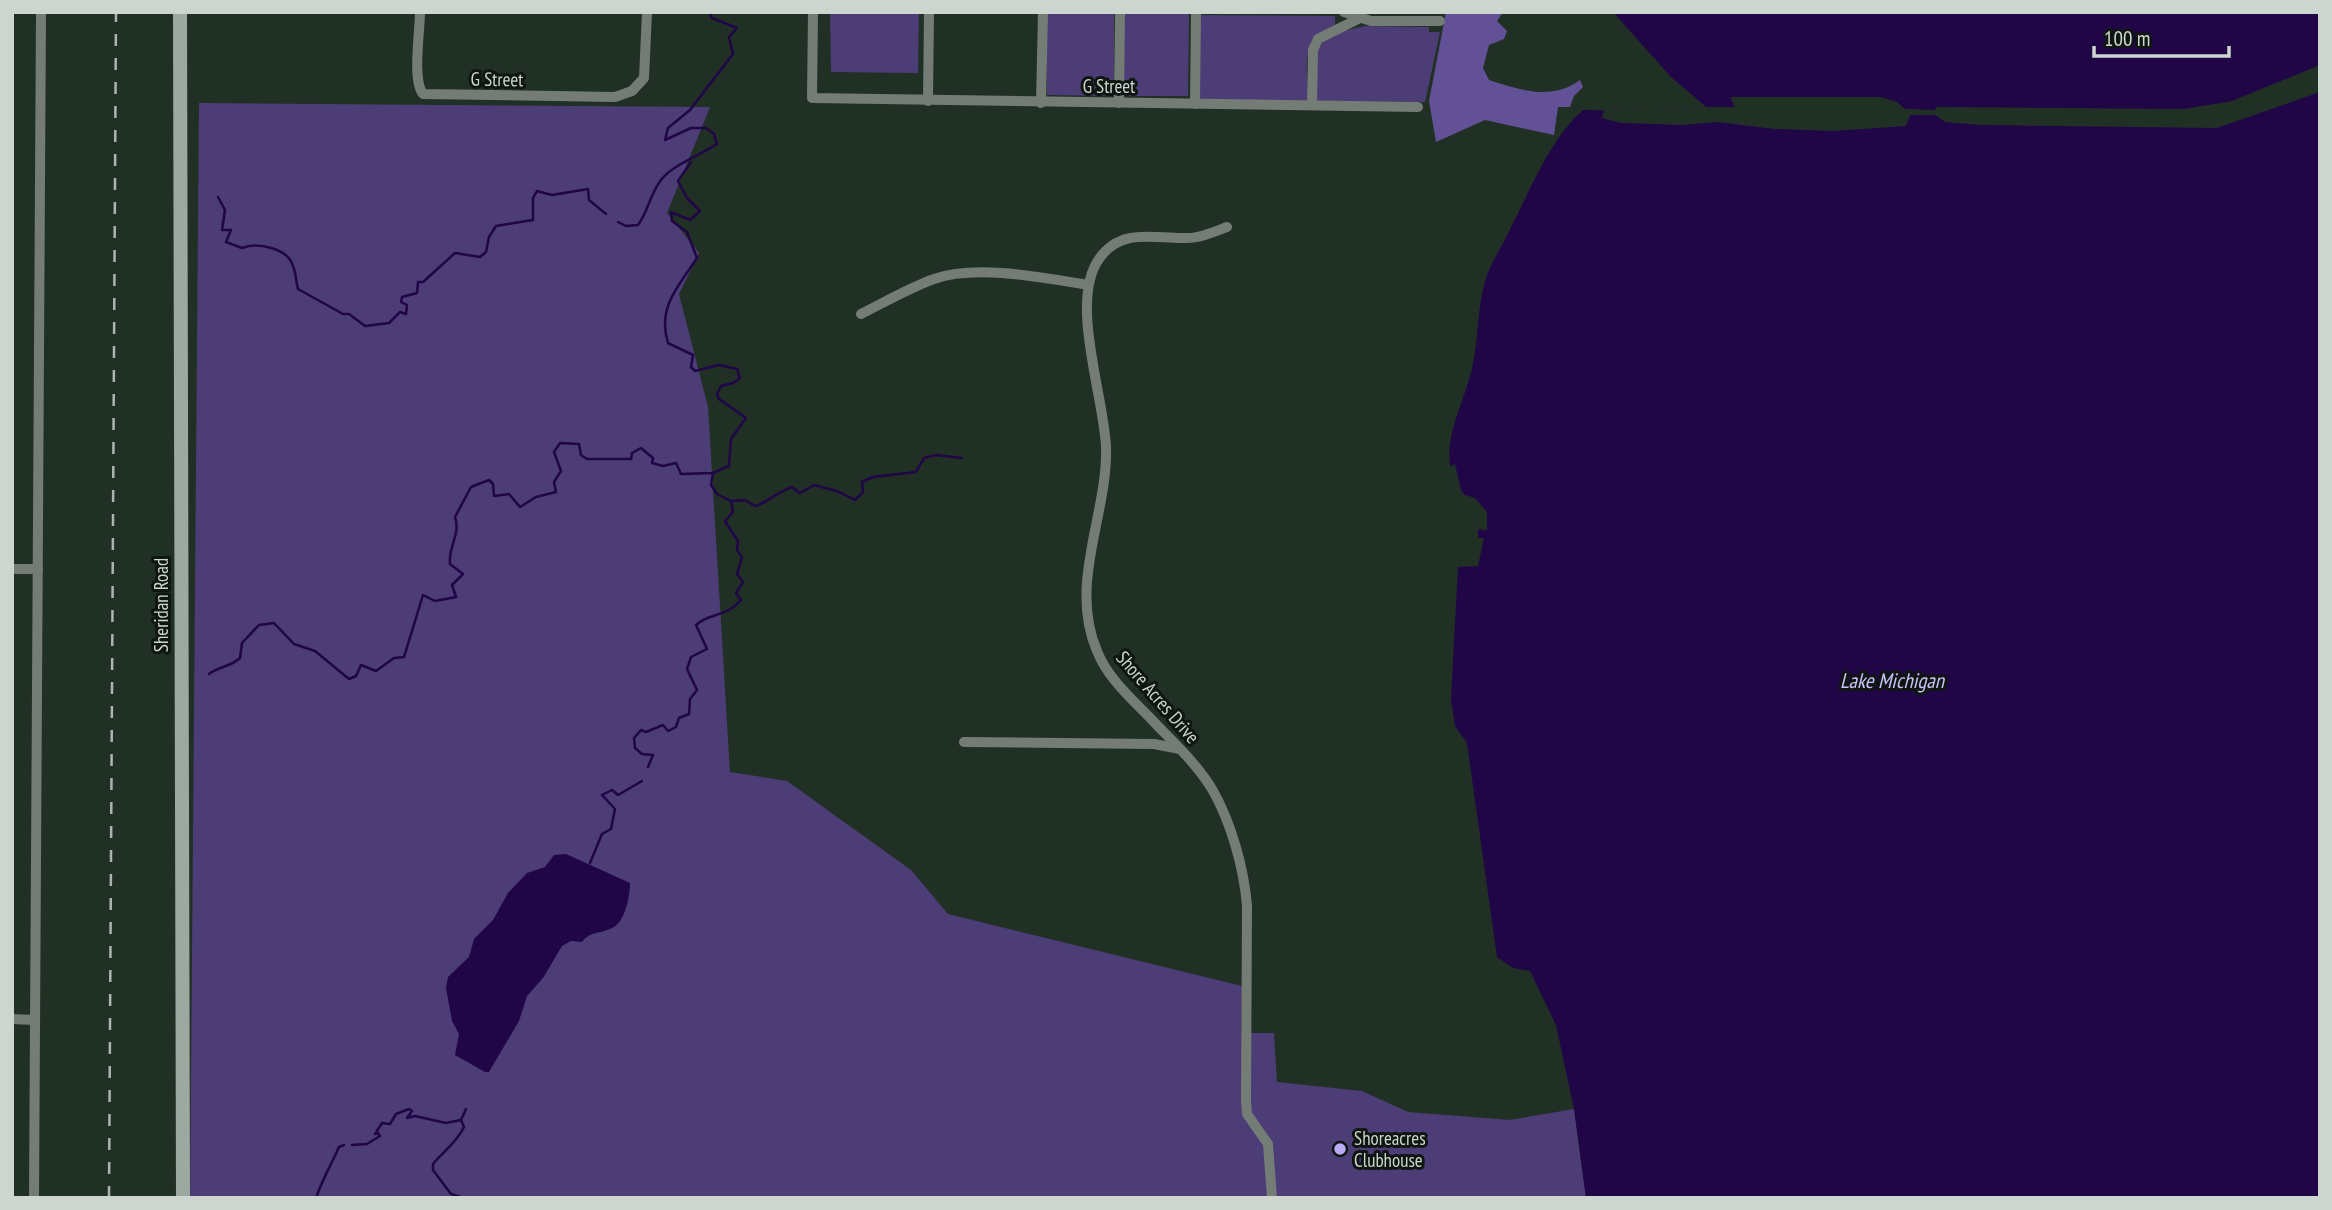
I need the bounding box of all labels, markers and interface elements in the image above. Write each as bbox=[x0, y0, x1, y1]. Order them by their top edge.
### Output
scale bar bbox=[2094, 14, 2229, 58]
text: 100 m bbox=[2104, 25, 2150, 52]
street label: G Street bbox=[470, 67, 524, 91]
street label: G Street bbox=[1083, 74, 1136, 98]
street label: Sheridan Road bbox=[149, 558, 173, 652]
street label: Shore Acres Drive bbox=[1111, 646, 1205, 748]
water label: Lake Michigan bbox=[1840, 667, 1946, 694]
place label: Shoreacres Clubhouse bbox=[1354, 1126, 1426, 1172]
marker: Shoreacres Clubhouse bbox=[1332, 1141, 1348, 1157]

